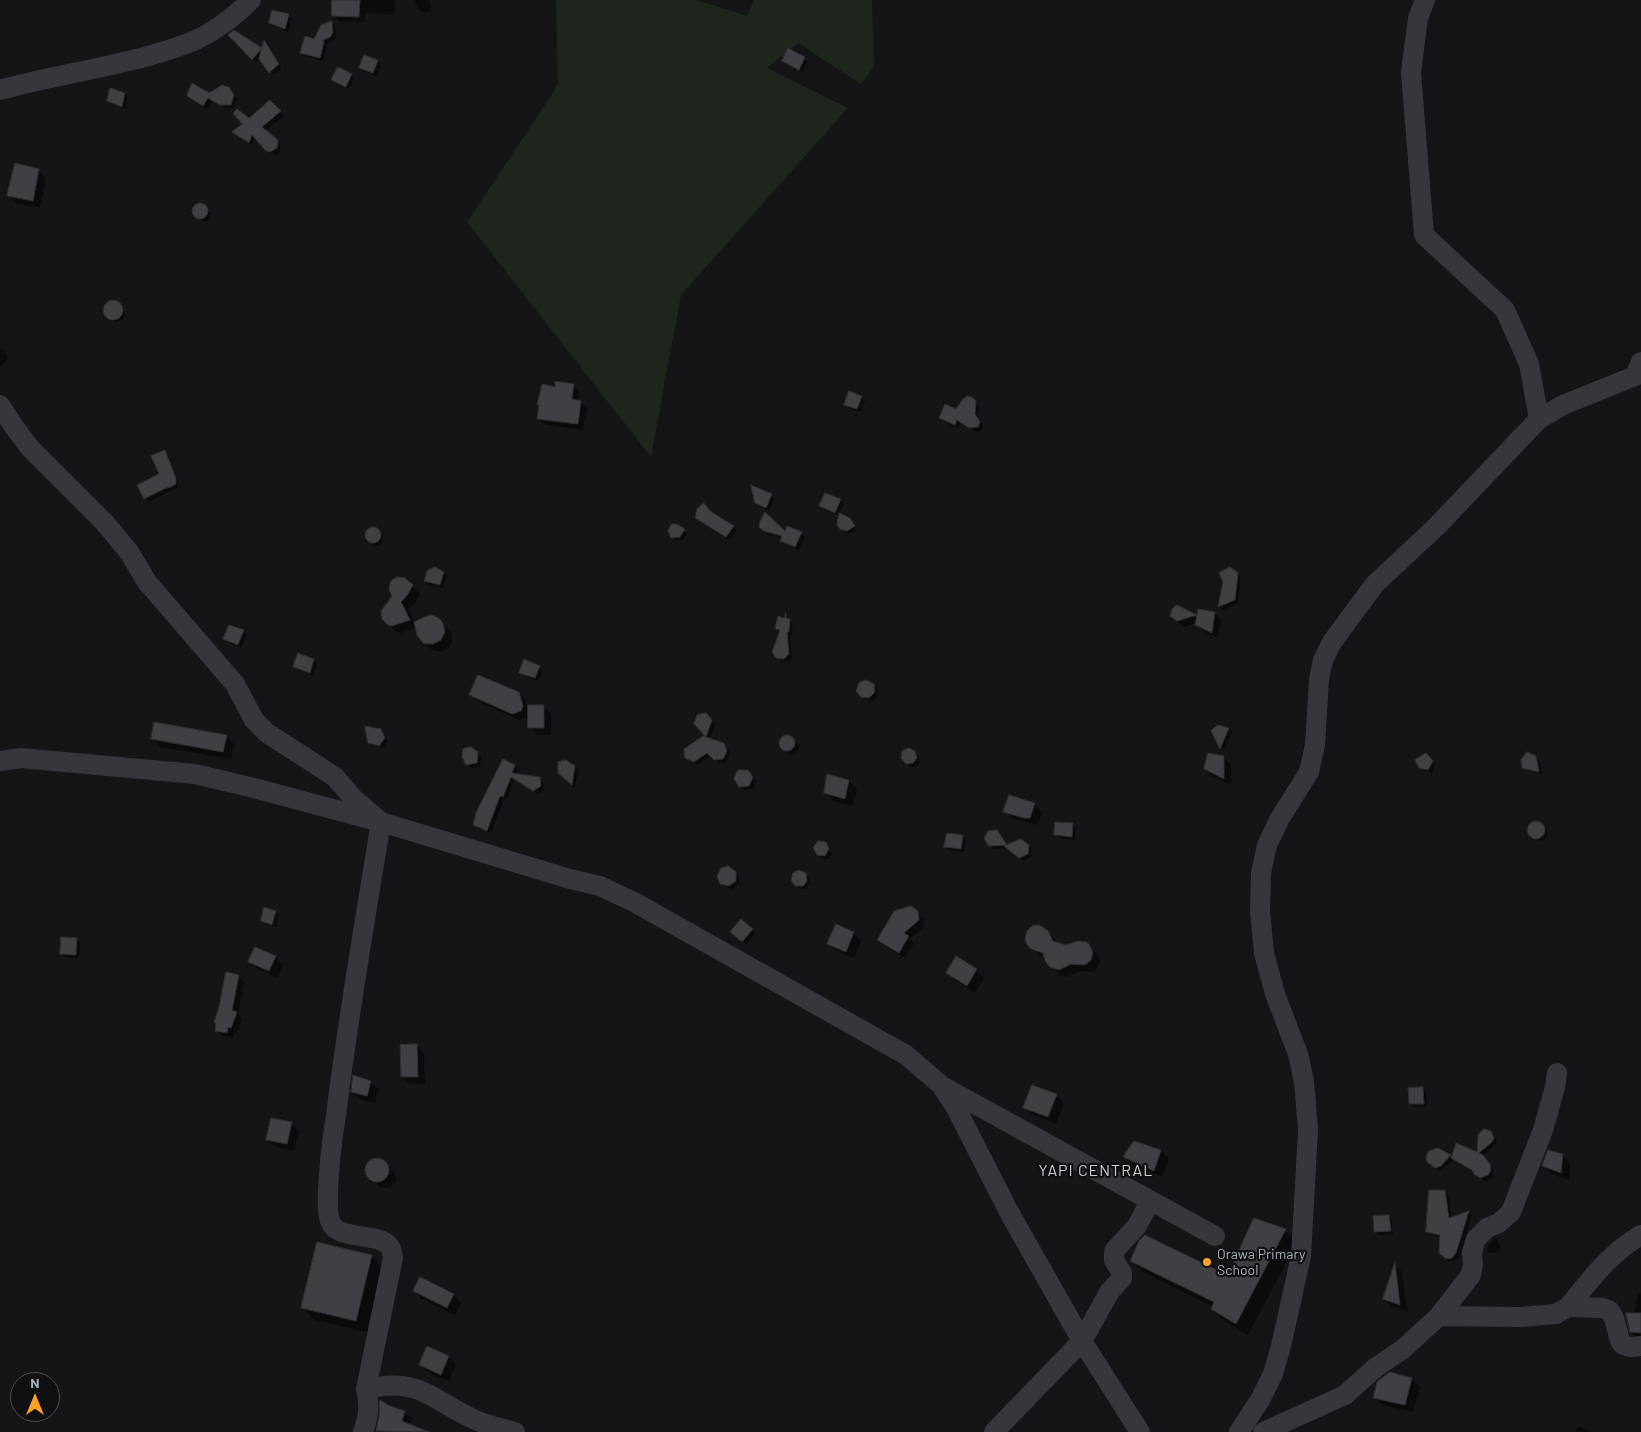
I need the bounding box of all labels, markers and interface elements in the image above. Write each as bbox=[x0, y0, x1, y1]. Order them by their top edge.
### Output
district label: YAPI CENTRAL bbox=[1037, 1161, 1155, 1181]
place label: Orawa Primary School bbox=[1217, 1246, 1305, 1278]
marker: Orawa Primary School bbox=[1201, 1256, 1213, 1268]
north arrow bbox=[10, 1372, 60, 1422]
text: N bbox=[30, 1374, 40, 1391]

